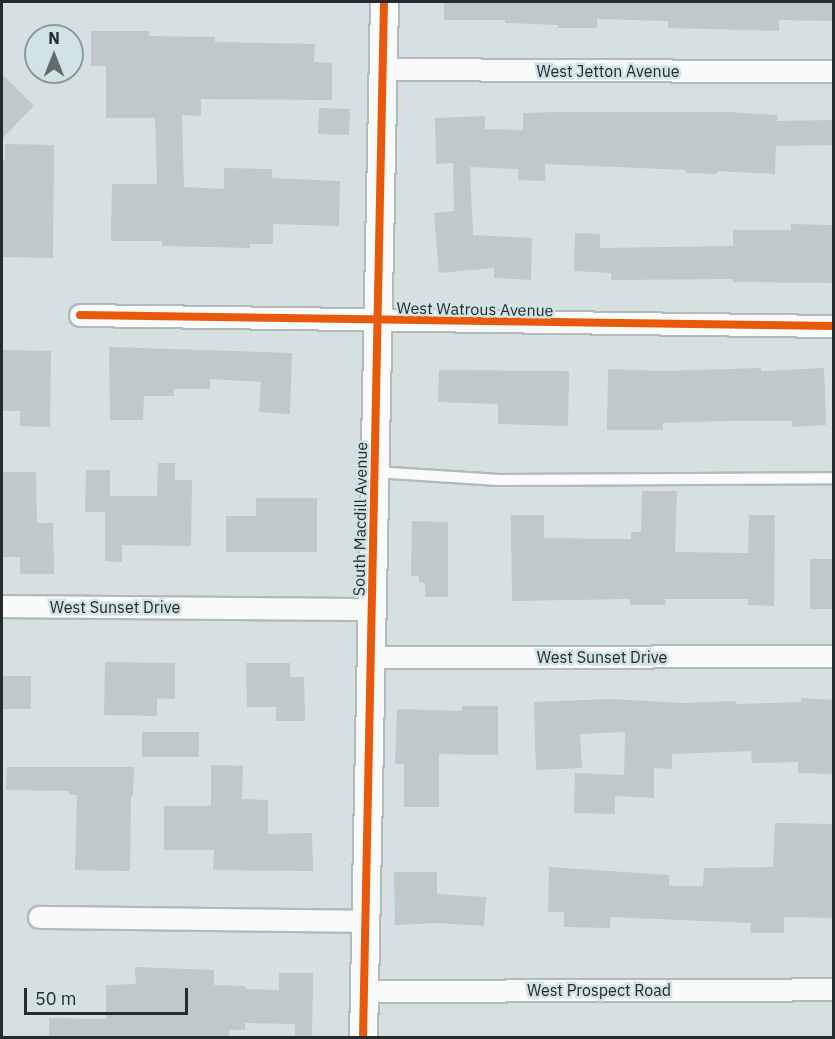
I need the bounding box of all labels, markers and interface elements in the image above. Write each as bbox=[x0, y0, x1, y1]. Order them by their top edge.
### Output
north arrow bbox=[24, 24, 84, 84]
text: N bbox=[48, 28, 60, 48]
street label: West Jetton Avenue bbox=[536, 61, 680, 81]
street label: West Watrous Avenue bbox=[396, 298, 554, 320]
street label: South Macdill Avenue bbox=[349, 442, 371, 596]
street label: West Sunset Drive bbox=[50, 597, 180, 617]
street label: West Sunset Drive bbox=[537, 647, 667, 667]
scale bar bbox=[27, 976, 190, 1014]
street label: West Prospect Road bbox=[527, 980, 671, 1000]
text: 50 m bbox=[35, 987, 77, 1010]

